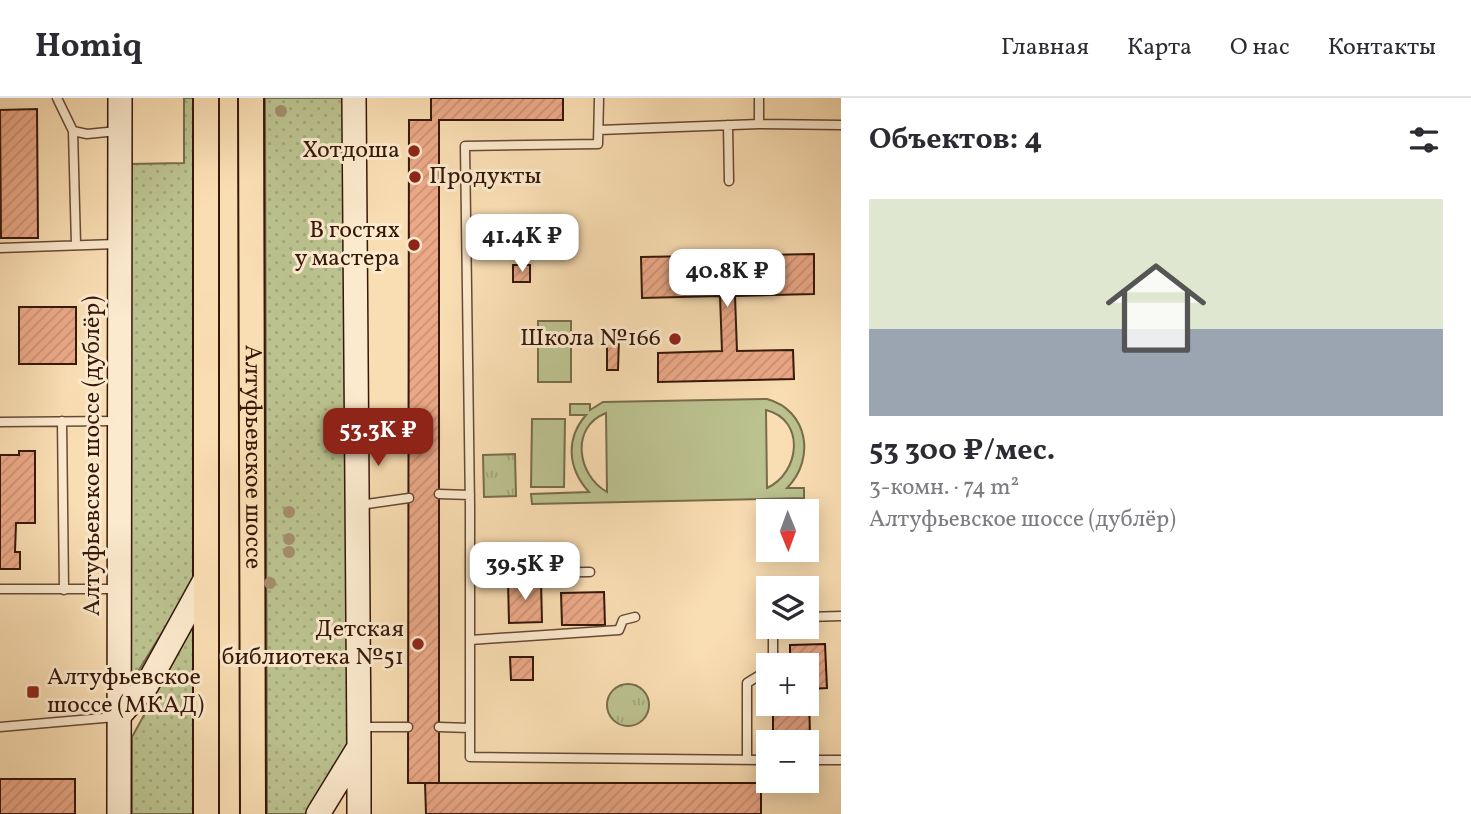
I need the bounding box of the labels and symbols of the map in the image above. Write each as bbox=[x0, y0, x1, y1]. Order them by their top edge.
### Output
place label: Хотдоша bbox=[302, 134, 400, 168]
marker: Хотдоша bbox=[406, 143, 422, 159]
place label: Продукты bbox=[429, 160, 541, 194]
marker: Продукты bbox=[407, 169, 423, 185]
place label: В гостях у мастера bbox=[295, 214, 400, 276]
pin: 41.4K ₽ bbox=[457, 214, 587, 274]
marker: В гостях у мастера bbox=[406, 237, 422, 253]
pin: 40.8K ₽ bbox=[662, 250, 792, 309]
street label: Алтуфьевское шоссе (дублёр) bbox=[76, 296, 110, 616]
place label: Школа №166 bbox=[520, 322, 661, 356]
marker: Школа №166 bbox=[667, 331, 683, 347]
street label: Алтуфьевское шоссе bbox=[235, 345, 269, 569]
pin: 53.3K ₽ bbox=[313, 408, 443, 468]
north arrow bbox=[756, 499, 819, 562]
pin: 39.5K ₽ bbox=[460, 542, 590, 602]
place label: Детская библиотека №51 bbox=[222, 613, 404, 675]
marker: Детская библиотека №51 bbox=[410, 636, 426, 652]
place label: Алтуфьевское шоссе (МКАД) bbox=[47, 661, 204, 723]
marker: Алтуфьевское шоссе (МКАД) bbox=[25, 684, 41, 700]

